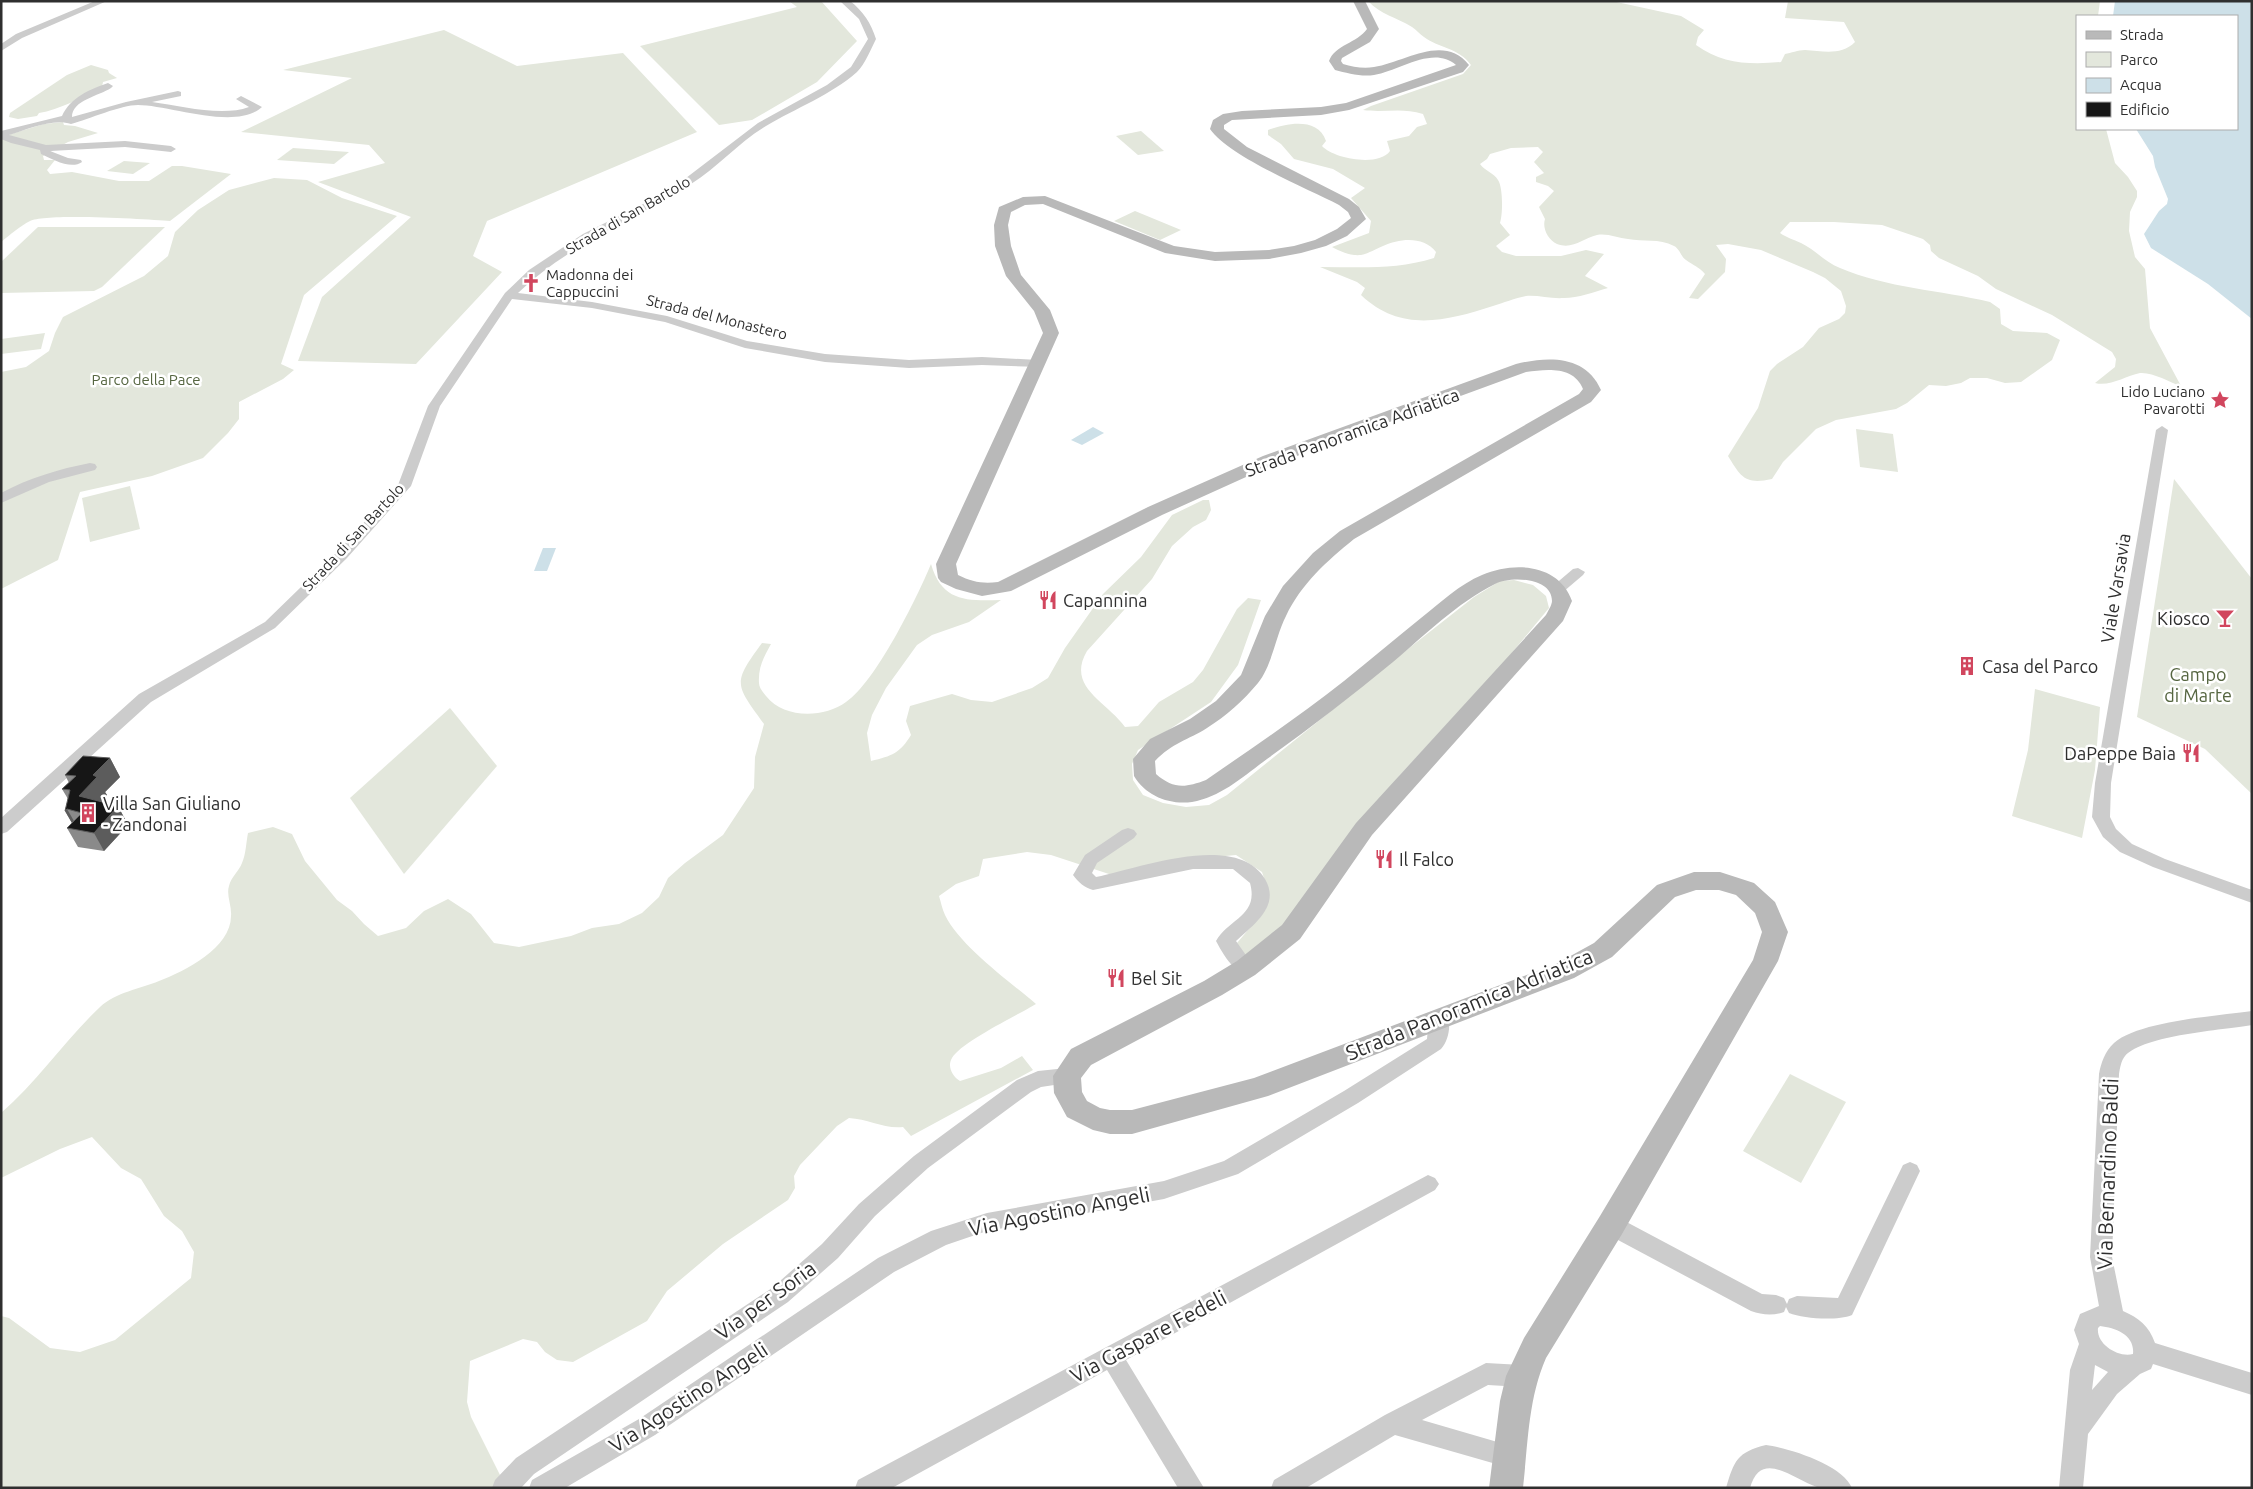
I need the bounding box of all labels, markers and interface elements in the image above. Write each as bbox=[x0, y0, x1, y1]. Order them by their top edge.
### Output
legend bbox=[2076, 15, 2238, 130]
text: Strada bbox=[2120, 26, 2164, 43]
text: Parco bbox=[2120, 51, 2158, 68]
text: Acqua bbox=[2120, 76, 2162, 93]
text: Edificio bbox=[2120, 101, 2169, 118]
street label: Strada di San Bartolo bbox=[563, 172, 693, 258]
place label: Madonna dei Cappuccini bbox=[546, 266, 633, 300]
church icon: Madonna dei Cappuccini bbox=[520, 272, 542, 294]
street label: Strada del Monastero bbox=[645, 291, 789, 343]
park label: Parco della Pace bbox=[91, 371, 201, 388]
place label: Lido Luciano Pavarotti bbox=[2121, 383, 2205, 417]
street label: Strada Panoramica Adriatica bbox=[1242, 384, 1462, 480]
place icon: Lido Luciano Pavarotti bbox=[2209, 389, 2231, 411]
street label: Strada di San Bartolo bbox=[299, 480, 407, 594]
street label: Viale Varsavia bbox=[2096, 532, 2134, 644]
restaurant icon: Capannina bbox=[1037, 589, 1059, 611]
place label: Capannina bbox=[1063, 590, 1148, 610]
bar icon: Kiosco bbox=[2214, 607, 2236, 629]
place label: Kiosco bbox=[2157, 608, 2210, 628]
building icon: Casa del Parco bbox=[1956, 655, 1978, 677]
place label: Casa del Parco bbox=[1982, 656, 2098, 676]
park label: Campo di Marte bbox=[2164, 664, 2232, 705]
restaurant icon: DaPeppe Baia bbox=[2180, 742, 2202, 764]
place label: DaPeppe Baia bbox=[2064, 743, 2176, 763]
place label: Villa San Giuliano - Zandonai bbox=[103, 793, 241, 834]
building icon: Villa San Giuliano - Zandonai bbox=[77, 802, 99, 824]
restaurant icon: Il Falco bbox=[1373, 848, 1395, 870]
place label: Il Falco bbox=[1399, 849, 1454, 869]
street label: Strada Panoramica Adriatica bbox=[1342, 943, 1596, 1065]
restaurant icon: Bel Sit bbox=[1105, 967, 1127, 989]
place label: Bel Sit bbox=[1131, 968, 1182, 988]
street label: Via Bernardino Baldi bbox=[2092, 1078, 2122, 1270]
street label: Via Agostino Angeli bbox=[966, 1182, 1152, 1240]
street label: Via per Soria bbox=[710, 1255, 820, 1345]
street label: Via Gaspare Fedeli bbox=[1066, 1285, 1230, 1387]
street label: Via Agostino Angeli bbox=[604, 1337, 772, 1457]

